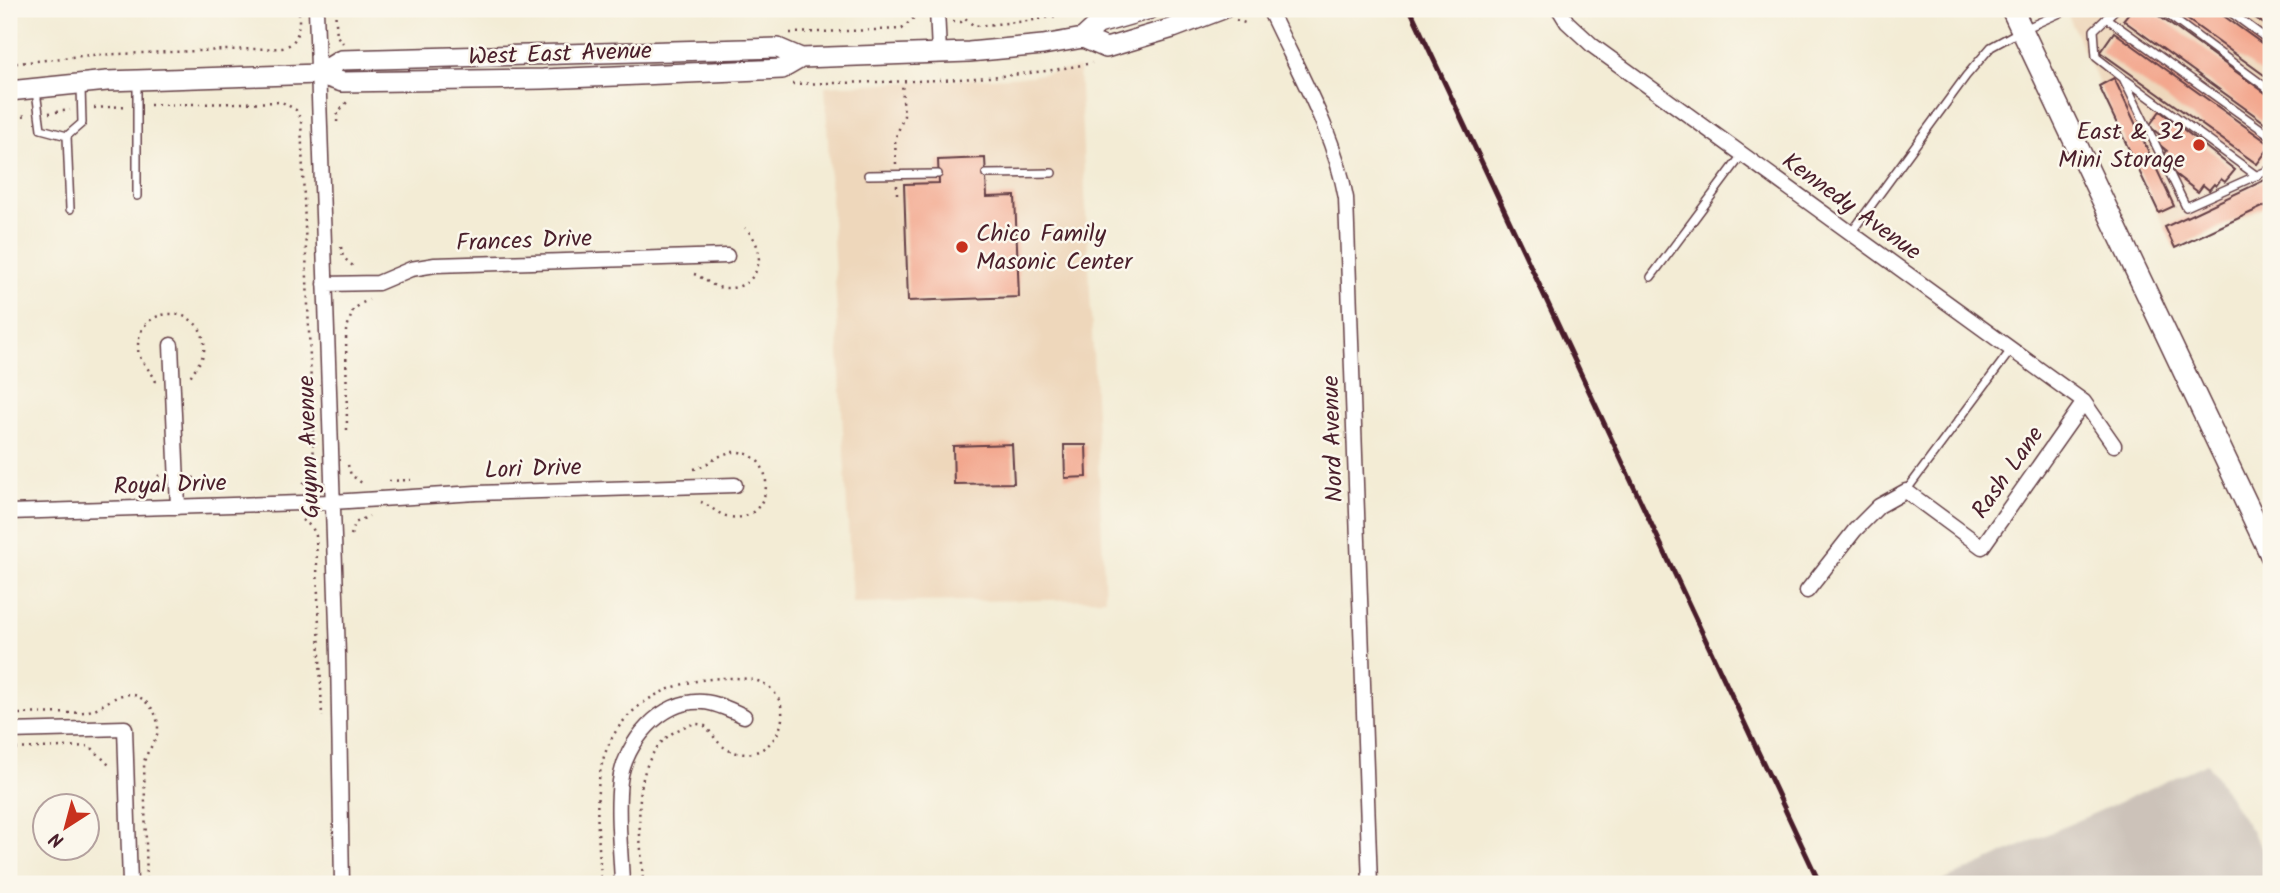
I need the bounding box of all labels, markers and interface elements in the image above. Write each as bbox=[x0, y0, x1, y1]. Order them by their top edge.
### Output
street label: West East Avenue bbox=[468, 32, 653, 77]
place label: East & 32 Mini Storage bbox=[2058, 113, 2185, 180]
marker: East & 32 Mini Storage bbox=[2191, 137, 2207, 153]
street label: Kennedy Avenue bbox=[1773, 143, 1929, 272]
place label: Chico Family Masonic Center bbox=[976, 215, 1134, 282]
street label: Frances Drive bbox=[455, 220, 593, 263]
marker: Chico Family Masonic Center bbox=[954, 239, 970, 255]
street label: Guynn Avenue bbox=[288, 374, 331, 519]
street label: Nord Avenue bbox=[1312, 374, 1355, 503]
street label: Rash Lane bbox=[1962, 418, 2055, 527]
street label: Lori Drive bbox=[484, 448, 583, 491]
street label: Royal Drive bbox=[113, 464, 227, 507]
north arrow bbox=[32, 792, 102, 862]
text: N bbox=[44, 823, 71, 855]

